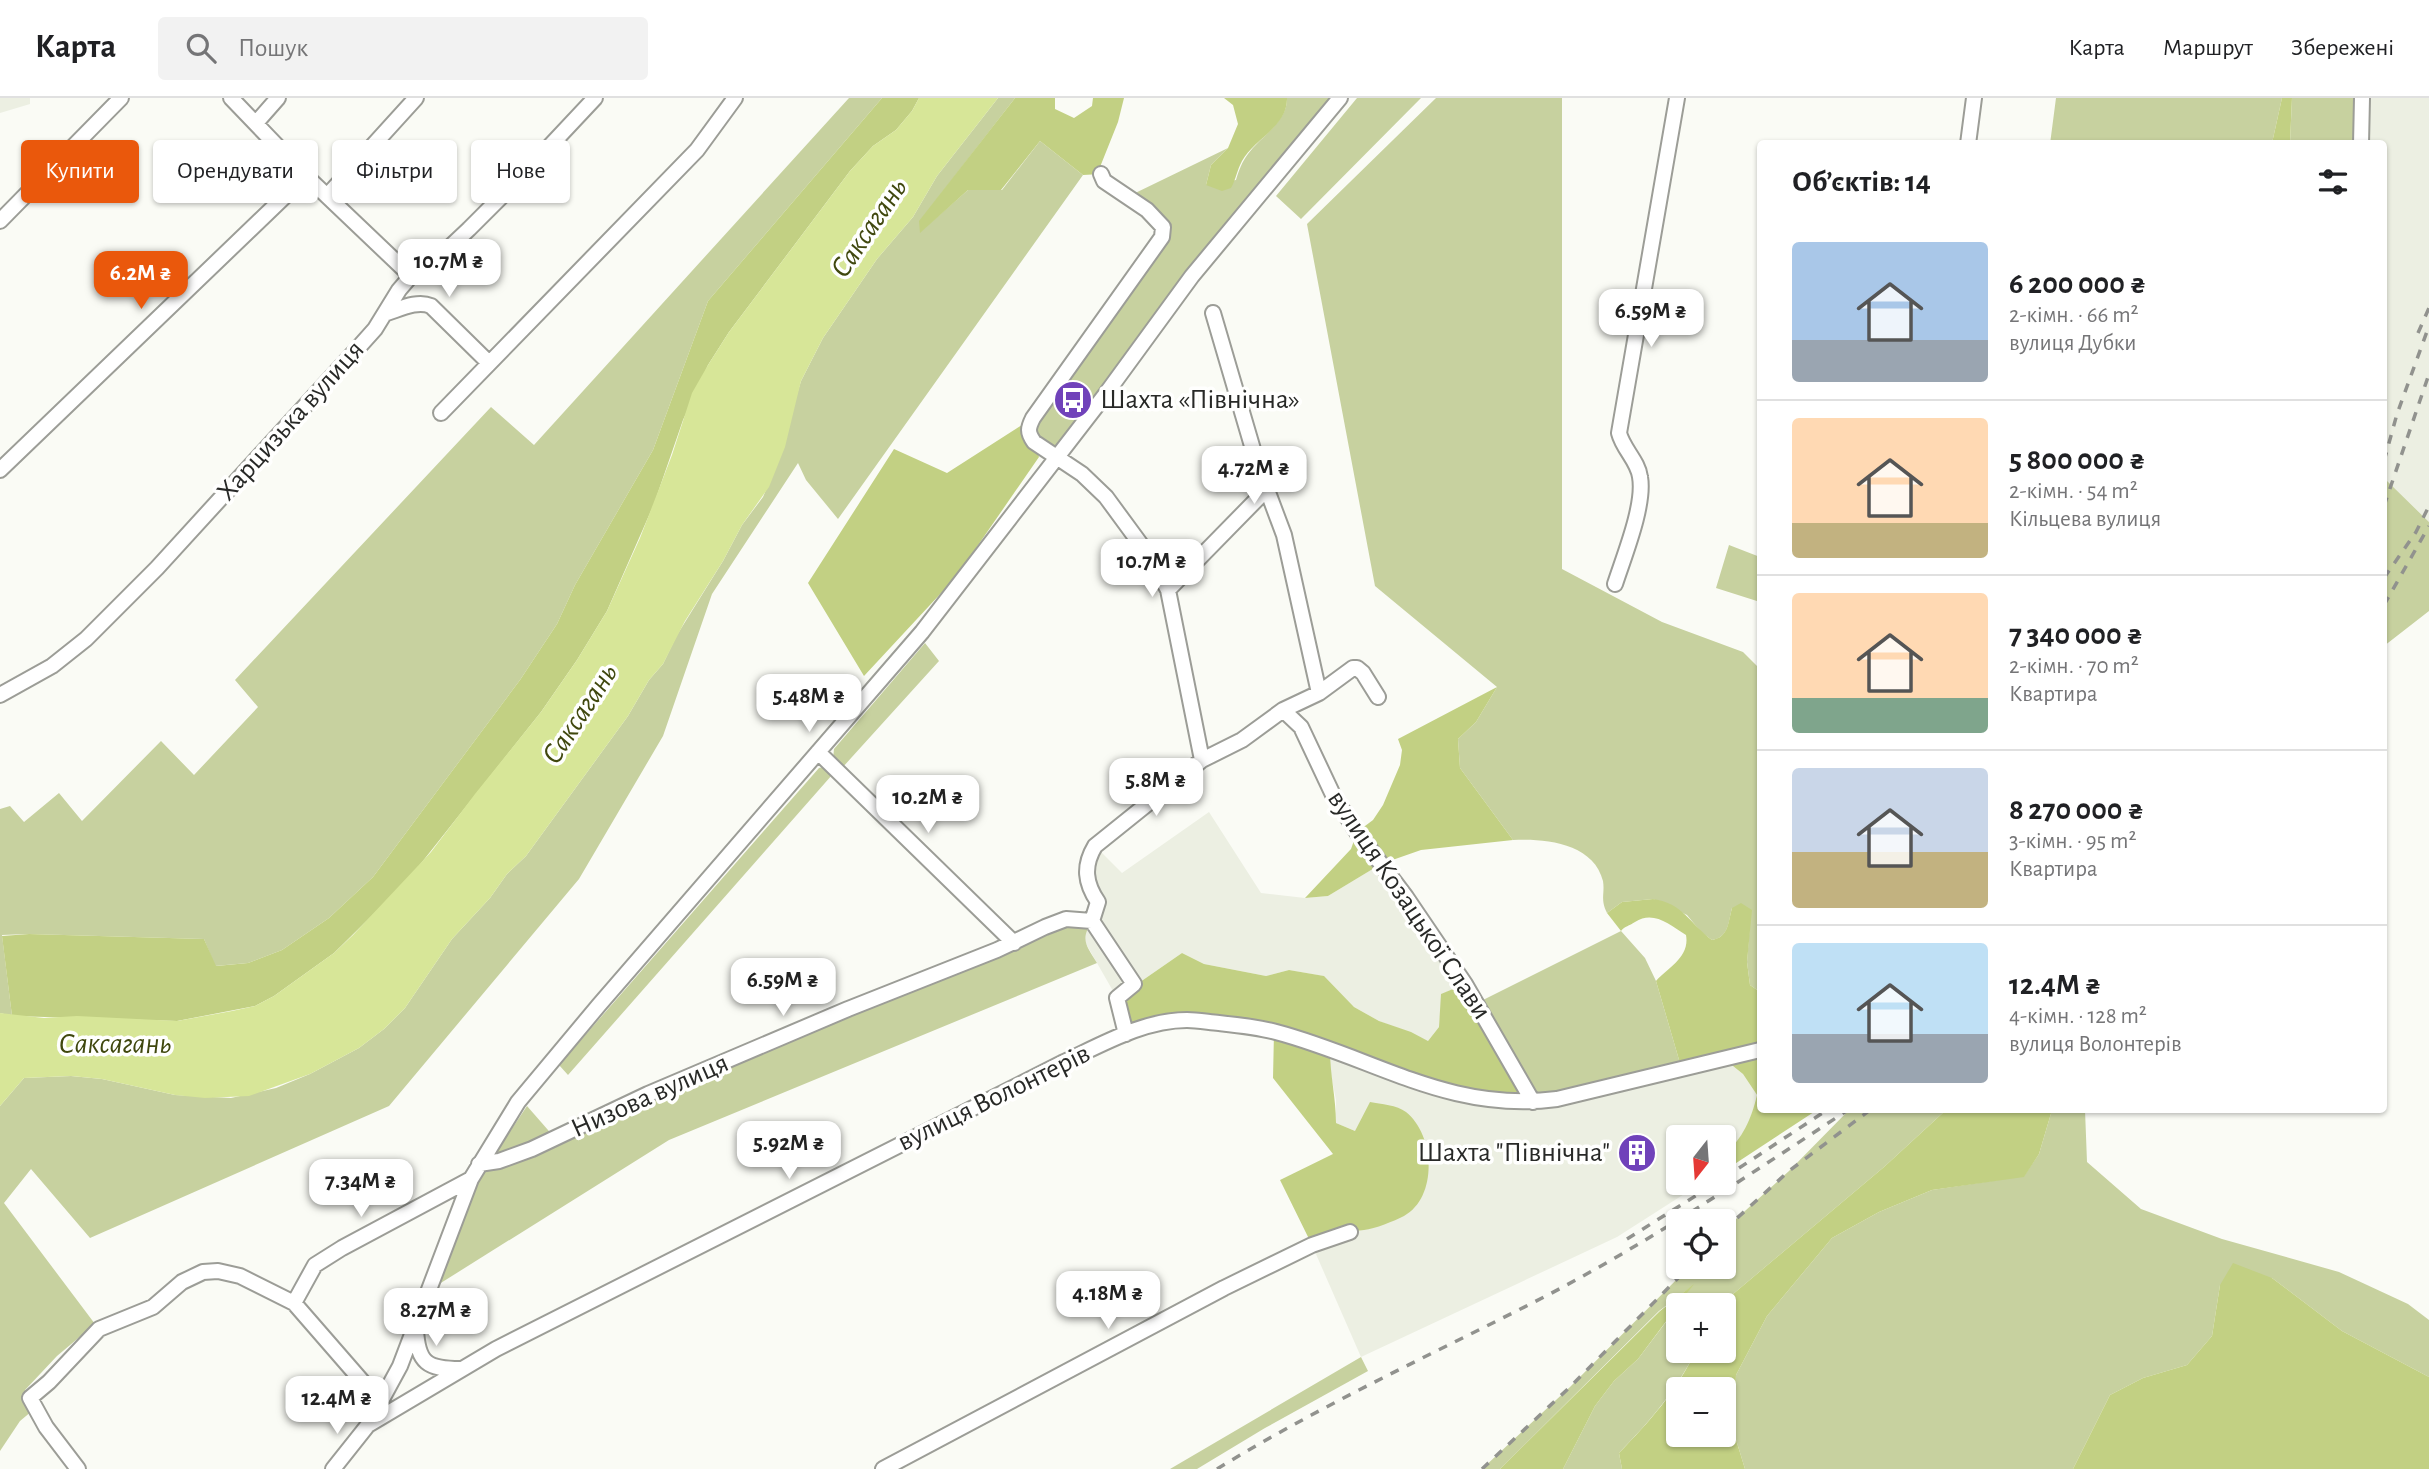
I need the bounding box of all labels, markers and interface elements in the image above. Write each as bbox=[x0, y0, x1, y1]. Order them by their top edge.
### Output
search box bbox=[158, 17, 648, 80]
icon: search bbox=[182, 29, 220, 67]
text: Карта bbox=[35, 31, 116, 64]
text: Пошук bbox=[238, 35, 308, 61]
text: Карта bbox=[2069, 36, 2125, 60]
text: Маршрут bbox=[2163, 36, 2253, 60]
text: Збережені bbox=[2291, 36, 2394, 60]
chip: Купити bbox=[21, 140, 139, 203]
chip: Орендувати bbox=[153, 140, 318, 203]
chip: Фільтри bbox=[332, 140, 457, 203]
chip: Нове bbox=[471, 140, 570, 203]
icon: filters bbox=[2314, 163, 2352, 201]
text: Об’єктів: 14 bbox=[1792, 167, 1931, 197]
water label: Саксагань bbox=[825, 173, 913, 283]
pin: 10.7M ₴ bbox=[384, 240, 514, 299]
text: 10.7M ₴ bbox=[414, 250, 484, 273]
pin: 6.2M ₴ bbox=[84, 252, 198, 311]
text: 6.2M ₴ bbox=[110, 262, 172, 285]
text: 6 200 000 ₴ bbox=[2009, 269, 2147, 299]
icon: home bbox=[1848, 270, 1932, 354]
pin: 6.59M ₴ bbox=[1586, 289, 1716, 349]
text: 6.59M ₴ bbox=[1615, 300, 1687, 323]
text: 2-кімн. · 66 m² bbox=[2009, 304, 2139, 327]
text: вулиця Дубки bbox=[2009, 332, 2136, 355]
street label: Харцизька вулиця bbox=[212, 336, 370, 506]
bus stop icon: Шахта «Північна» bbox=[1052, 379, 1094, 421]
place label: Шахта «Північна» bbox=[1100, 386, 1300, 414]
text: 5 800 000 ₴ bbox=[2009, 445, 2146, 475]
pin: 4.72M ₴ bbox=[1189, 446, 1319, 506]
icon: home bbox=[1848, 446, 1932, 530]
text: 4.72M ₴ bbox=[1218, 457, 1290, 480]
text: 2-кімн. · 54 m² bbox=[2009, 480, 2138, 503]
text: Кільцева вулиця bbox=[2009, 508, 2161, 531]
pin: 10.7M ₴ bbox=[1087, 540, 1217, 599]
text: 10.7M ₴ bbox=[1117, 550, 1187, 573]
text: 7 340 000 ₴ bbox=[2009, 620, 2143, 650]
icon: home bbox=[1848, 621, 1932, 705]
text: 2-кімн. · 70 m² bbox=[2009, 655, 2139, 678]
water label: Саксагань bbox=[537, 658, 623, 769]
pin: 5.48M ₴ bbox=[744, 674, 874, 734]
text: Квартира bbox=[2009, 683, 2097, 706]
text: 5.48M ₴ bbox=[772, 685, 846, 708]
pin: 5.8M ₴ bbox=[1099, 758, 1213, 818]
text: 5.8M ₴ bbox=[1125, 769, 1187, 792]
pin: 10.2M ₴ bbox=[863, 776, 993, 835]
street label: вулиця Козацької Слави bbox=[1322, 785, 1496, 1025]
text: 10.2M ₴ bbox=[892, 786, 964, 809]
text: 8 270 000 ₴ bbox=[2009, 795, 2144, 825]
icon: home bbox=[1848, 796, 1932, 880]
text: 3-кімн. · 95 m² bbox=[2009, 830, 2136, 853]
text: Квартира bbox=[2009, 858, 2097, 881]
pin: 6.59M ₴ bbox=[718, 958, 848, 1018]
text: 6.59M ₴ bbox=[747, 969, 819, 992]
text: 12.4M ₴ bbox=[2009, 970, 2102, 1000]
icon: home bbox=[1848, 971, 1932, 1055]
text: 4-кімн. · 128 m² bbox=[2009, 1005, 2147, 1028]
water label: Саксагань bbox=[59, 1029, 171, 1059]
text: вулиця Волонтерів bbox=[2009, 1033, 2182, 1056]
street label: вулиця Волонтерів bbox=[893, 1039, 1095, 1157]
street label: Низова вулиця bbox=[567, 1049, 733, 1143]
pin: 5.92M ₴ bbox=[724, 1122, 854, 1181]
north arrow bbox=[1666, 1125, 1736, 1195]
map controls bbox=[1666, 1125, 1736, 1447]
text: 5.92M ₴ bbox=[753, 1132, 825, 1155]
building icon: Шахта "Північна" bbox=[1616, 1132, 1658, 1174]
place label: Шахта "Північна" bbox=[1417, 1139, 1610, 1167]
pin: 7.34M ₴ bbox=[296, 1160, 426, 1219]
text: 7.34M ₴ bbox=[325, 1170, 397, 1193]
button: locate bbox=[1666, 1209, 1736, 1279]
pin: 4.18M ₴ bbox=[1043, 1272, 1173, 1331]
text: 4.18M ₴ bbox=[1072, 1282, 1144, 1305]
pin: 8.27M ₴ bbox=[371, 1288, 501, 1348]
button: + bbox=[1666, 1293, 1736, 1363]
text: 8.27M ₴ bbox=[400, 1299, 472, 1322]
pin: 12.4M ₴ bbox=[272, 1376, 402, 1436]
button: − bbox=[1666, 1377, 1736, 1447]
text: 12.4M ₴ bbox=[301, 1387, 373, 1410]

